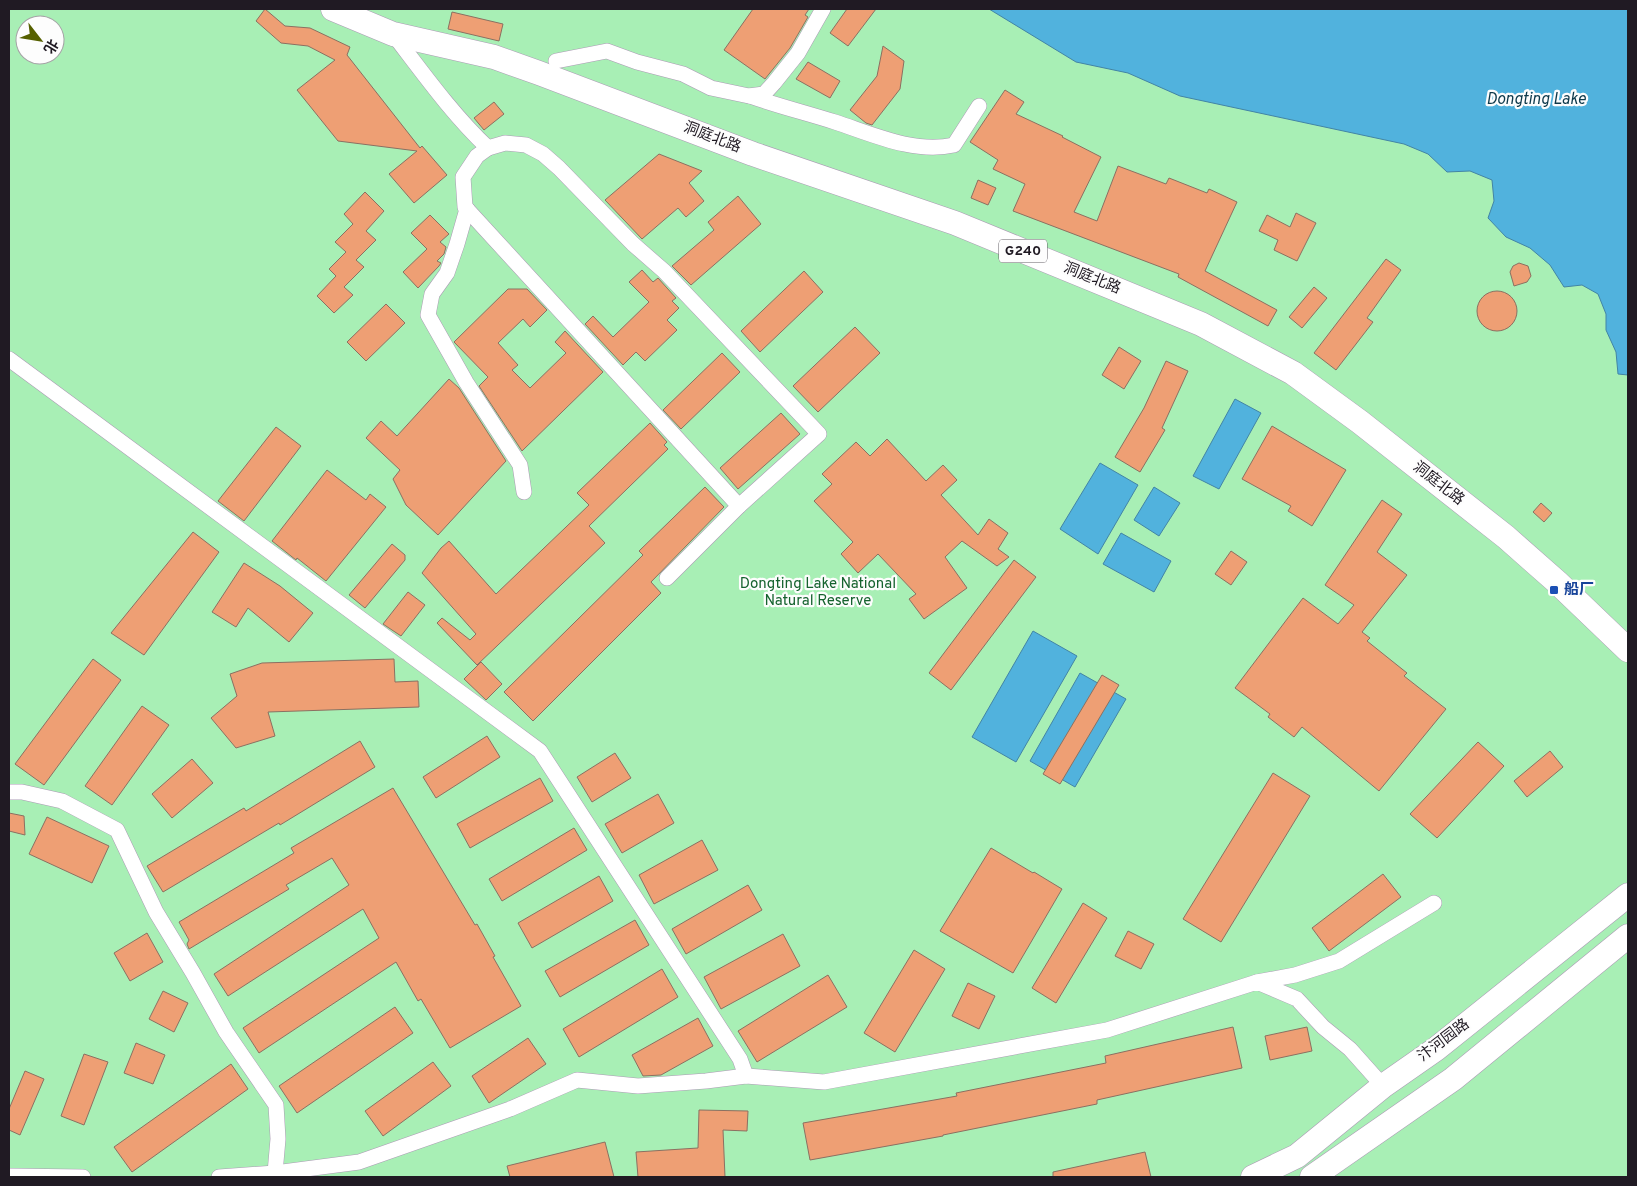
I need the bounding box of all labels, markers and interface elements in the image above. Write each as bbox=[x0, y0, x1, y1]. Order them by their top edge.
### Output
north arrow bbox=[15, 15, 65, 65]
text: 北 bbox=[39, 36, 61, 56]
water label: Dongting Lake bbox=[1486, 90, 1586, 110]
street label: 洞庭北路 bbox=[681, 117, 744, 158]
road number: G240 bbox=[999, 240, 1047, 262]
street label: 洞庭北路 bbox=[1061, 258, 1124, 299]
street label: 洞庭北路 bbox=[1409, 457, 1468, 510]
park label: Dongting Lake National Natural Reserve bbox=[740, 575, 896, 611]
place label: 船厂 bbox=[1564, 581, 1594, 600]
marker: 船厂 bbox=[1548, 584, 1560, 596]
street label: 汴河园路 bbox=[1414, 1015, 1474, 1067]

